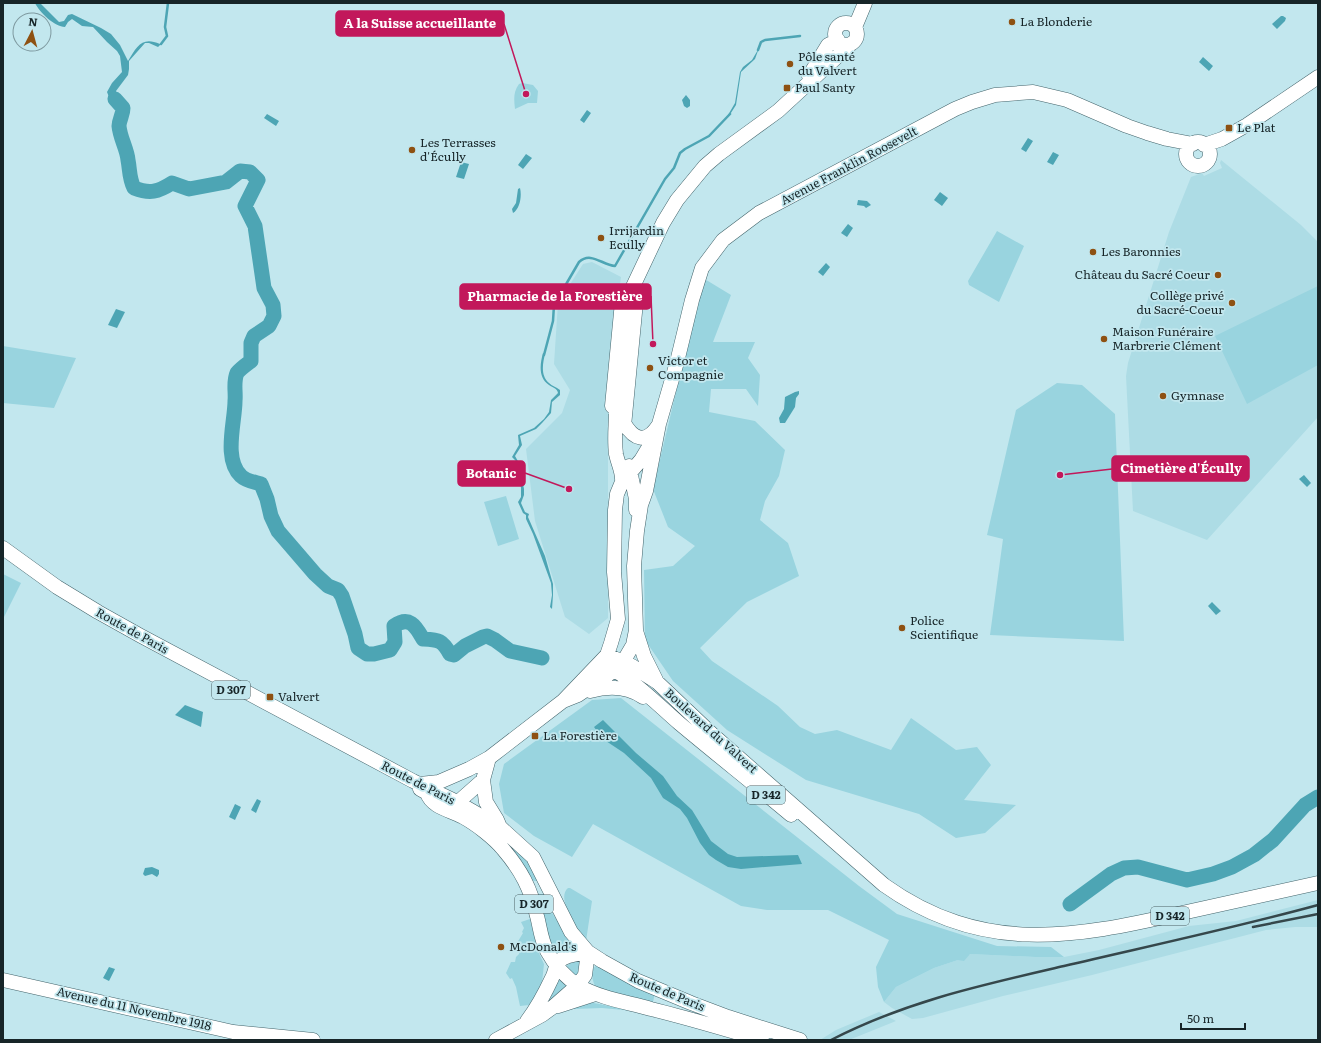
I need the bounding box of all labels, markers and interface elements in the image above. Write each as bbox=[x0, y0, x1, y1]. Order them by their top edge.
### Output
callout: A la Suisse accueillante bbox=[336, 11, 504, 36]
north arrow bbox=[12, 12, 52, 52]
place label: La Blonderie bbox=[1020, 12, 1092, 30]
text: N bbox=[28, 13, 39, 29]
text: A la Suisse accueillante bbox=[344, 13, 496, 32]
marker: La Blonderie bbox=[1007, 17, 1017, 27]
place label: Pôle santé du Valvert bbox=[798, 47, 857, 79]
marker: Pôle santé du Valvert bbox=[785, 59, 795, 69]
place label: Paul Santy bbox=[795, 78, 855, 96]
marker: Paul Santy bbox=[782, 83, 792, 93]
place label: Le Plat bbox=[1237, 118, 1276, 136]
street label: Avenue Franklin Roosevelt bbox=[777, 121, 920, 209]
marker: Le Plat bbox=[1224, 123, 1234, 133]
place label: Les Terrasses d'Écully bbox=[420, 133, 496, 165]
marker: Les Terrasses d'Écully bbox=[407, 145, 417, 155]
place label: Irrijardin Ecully bbox=[609, 221, 664, 253]
marker: Irrijardin Ecully bbox=[596, 233, 606, 243]
place label: Les Baronnies bbox=[1101, 242, 1181, 260]
marker: Les Baronnies bbox=[1088, 247, 1098, 257]
place label: Château du Sacré Coeur bbox=[1075, 265, 1210, 283]
marker: Château du Sacré Coeur bbox=[1213, 270, 1223, 280]
callout: Pharmacie de la Forestière bbox=[460, 284, 651, 309]
text: Pharmacie de la Forestière bbox=[467, 286, 643, 305]
place label: Collège privé du Sacré-Coeur bbox=[1136, 286, 1224, 318]
marker: Collège privé du Sacré-Coeur bbox=[1227, 298, 1237, 308]
place label: Maison Funéraire Marbrerie Clément bbox=[1112, 322, 1221, 354]
marker: Maison Funéraire Marbrerie Clément bbox=[1099, 334, 1109, 344]
place label: Victor et Compagnie bbox=[658, 351, 724, 383]
marker: Victor et Compagnie bbox=[645, 363, 655, 373]
place label: Gymnase bbox=[1171, 386, 1224, 404]
marker: Gymnase bbox=[1158, 391, 1168, 401]
callout: Cimetière d'Écully bbox=[1112, 456, 1249, 481]
text: Cimetière d'Écully bbox=[1120, 458, 1242, 477]
callout: Botanic bbox=[458, 461, 525, 486]
text: Botanic bbox=[466, 463, 516, 482]
street label: Route de Paris bbox=[93, 603, 173, 658]
place label: Police Scientifique bbox=[910, 611, 978, 643]
marker: Police Scientifique bbox=[897, 623, 907, 633]
road number: D 307 bbox=[212, 681, 250, 699]
street label: Boulevard du Valvert bbox=[661, 684, 762, 777]
place label: Valvert bbox=[278, 687, 320, 705]
marker: Valvert bbox=[265, 692, 275, 702]
place label: La Forestière bbox=[543, 726, 617, 744]
marker: La Forestière bbox=[530, 731, 540, 741]
street label: Route de Paris bbox=[378, 756, 459, 809]
road number: D 342 bbox=[747, 786, 785, 804]
road number: D 307 bbox=[515, 895, 553, 913]
road number: D 342 bbox=[1151, 907, 1189, 925]
place label: McDonald's bbox=[509, 937, 577, 955]
marker: McDonald's bbox=[496, 942, 506, 952]
street label: Route de Paris bbox=[627, 967, 708, 1015]
street label: Avenue du 11 Novembre 1918 bbox=[55, 981, 214, 1035]
scale bar bbox=[1181, 1005, 1245, 1031]
text: 50 m bbox=[1187, 1009, 1214, 1027]

